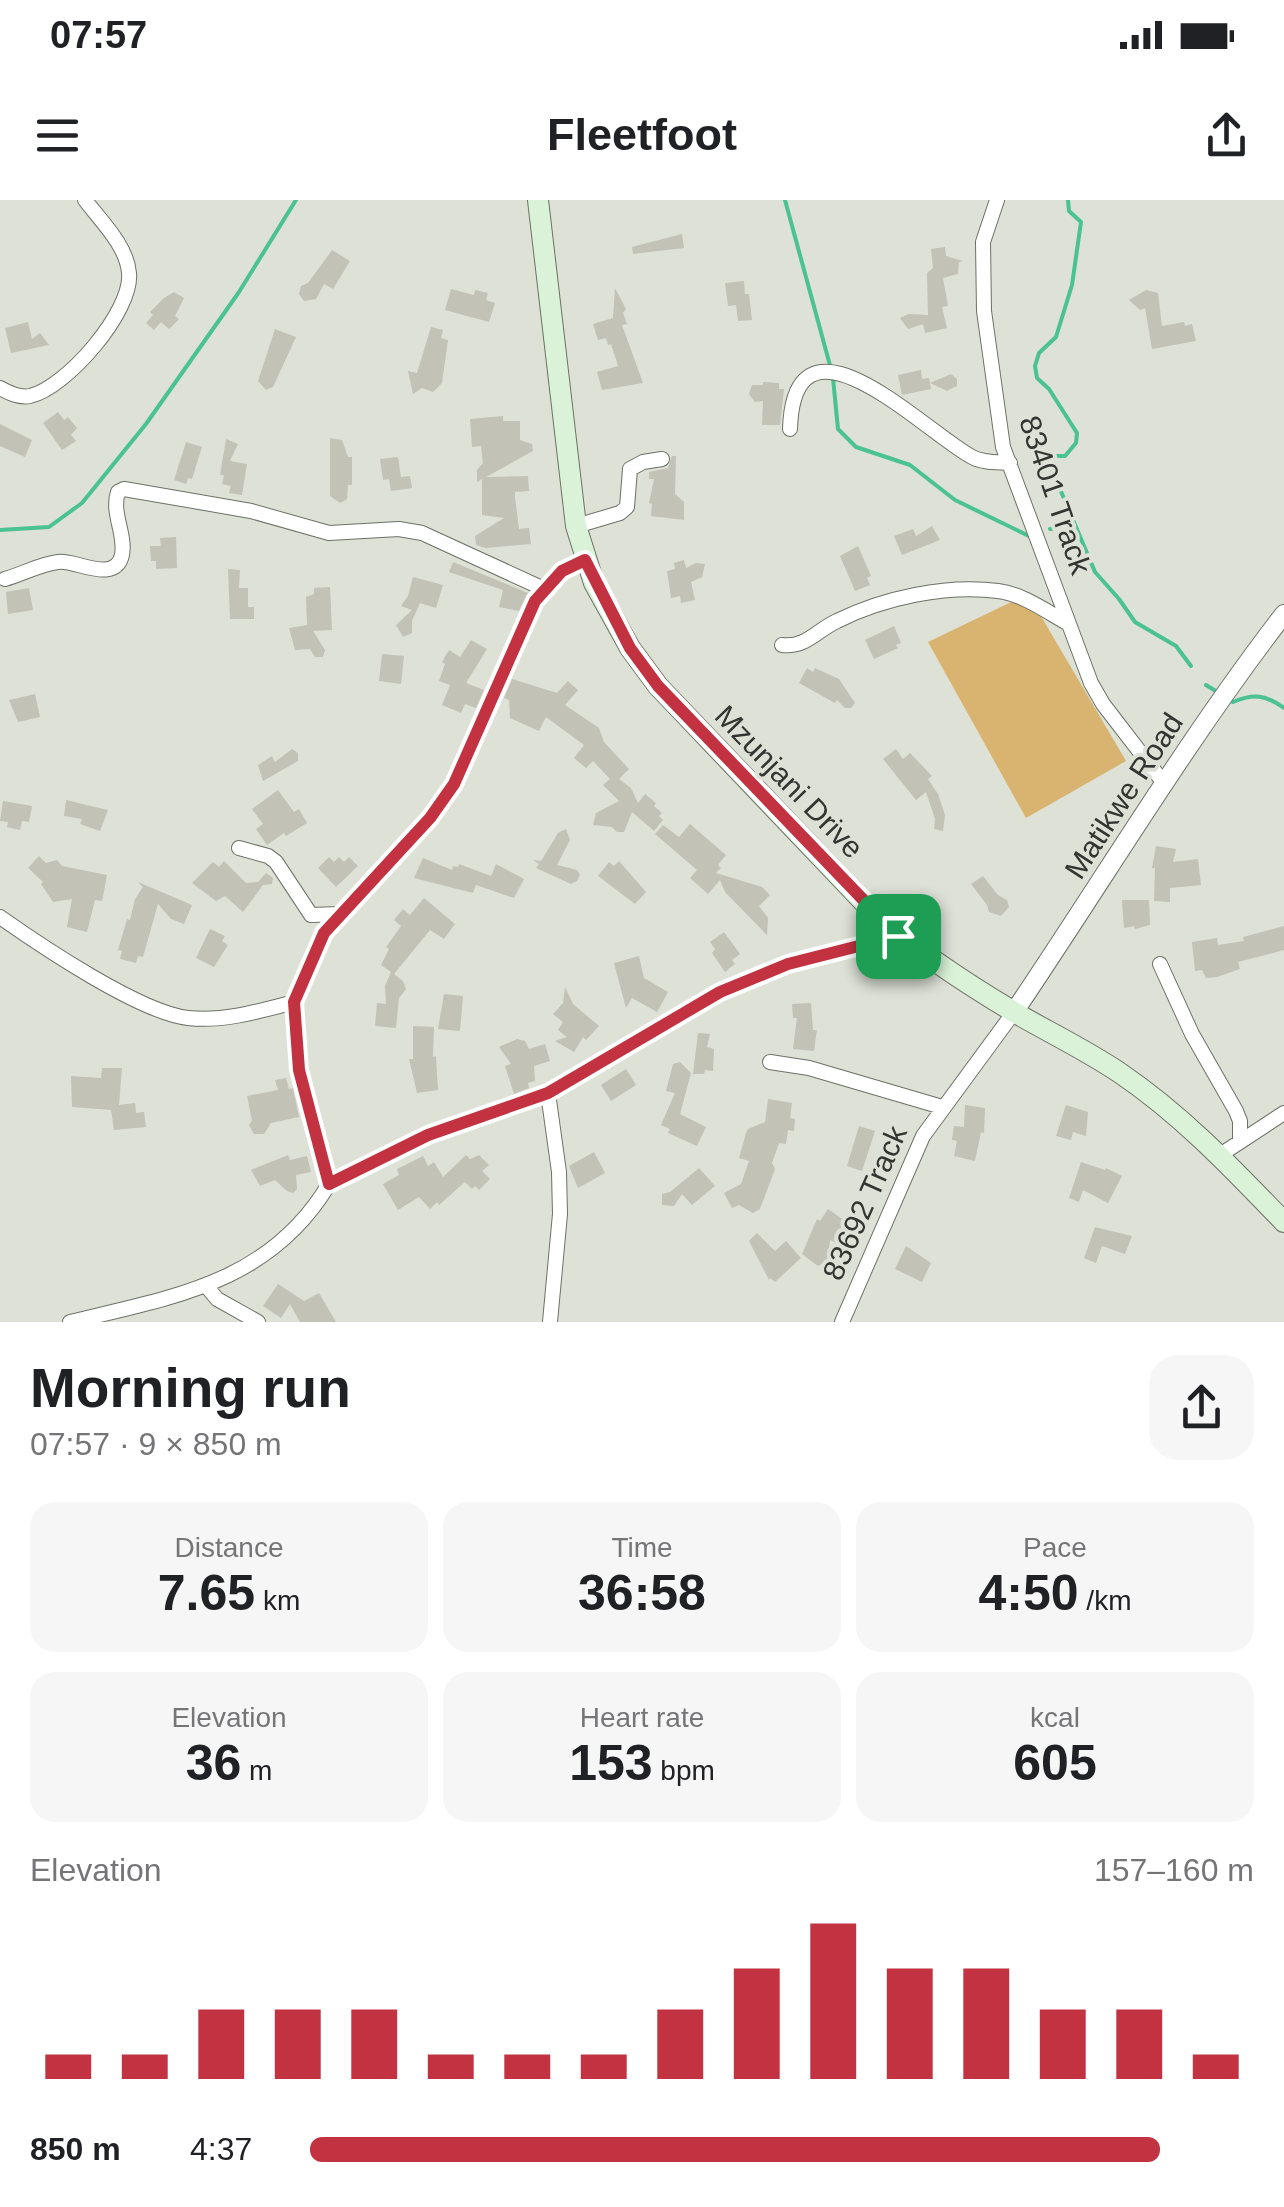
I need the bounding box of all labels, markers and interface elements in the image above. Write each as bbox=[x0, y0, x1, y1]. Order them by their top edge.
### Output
text: 07:57 bbox=[50, 14, 147, 56]
icon: menu bbox=[30, 108, 85, 163]
icon: share bbox=[1199, 108, 1254, 163]
text: Fleetfoot bbox=[547, 109, 737, 160]
street label: 83401 Track bbox=[1013, 411, 1098, 579]
street label: Mzunjani Drive bbox=[709, 699, 870, 864]
street label: Matikwe Road bbox=[1058, 707, 1189, 884]
pin bbox=[856, 894, 941, 979]
icon: arrive bbox=[871, 909, 926, 964]
street label: 83692 Track bbox=[816, 1120, 914, 1285]
button: share bbox=[1149, 1355, 1254, 1460]
text: Morning run bbox=[30, 1357, 351, 1419]
text: 07:57 · 9 × 850 m bbox=[30, 1426, 282, 1462]
text: Distance bbox=[175, 1532, 283, 1563]
text: Time bbox=[611, 1532, 673, 1563]
text: Pace bbox=[1023, 1532, 1087, 1563]
text: 7.65 bbox=[158, 1565, 255, 1621]
text: 36:58 bbox=[578, 1565, 706, 1621]
text: 4:50 bbox=[979, 1565, 1079, 1621]
text: km bbox=[255, 1585, 300, 1616]
text: /km bbox=[1079, 1585, 1131, 1616]
text: Elevation bbox=[171, 1702, 287, 1733]
text: Heart rate bbox=[580, 1702, 704, 1733]
text: kcal bbox=[1030, 1702, 1080, 1733]
text: 36 bbox=[186, 1735, 241, 1791]
text: 153 bbox=[569, 1735, 653, 1791]
text: 605 bbox=[1013, 1735, 1097, 1791]
text: m bbox=[241, 1755, 272, 1786]
text: bpm bbox=[653, 1755, 715, 1786]
text: Elevation bbox=[30, 1852, 162, 1888]
text: 157–160 m bbox=[1094, 1852, 1254, 1888]
text: 850 m bbox=[30, 2131, 121, 2167]
text: 4:37 bbox=[190, 2131, 252, 2167]

